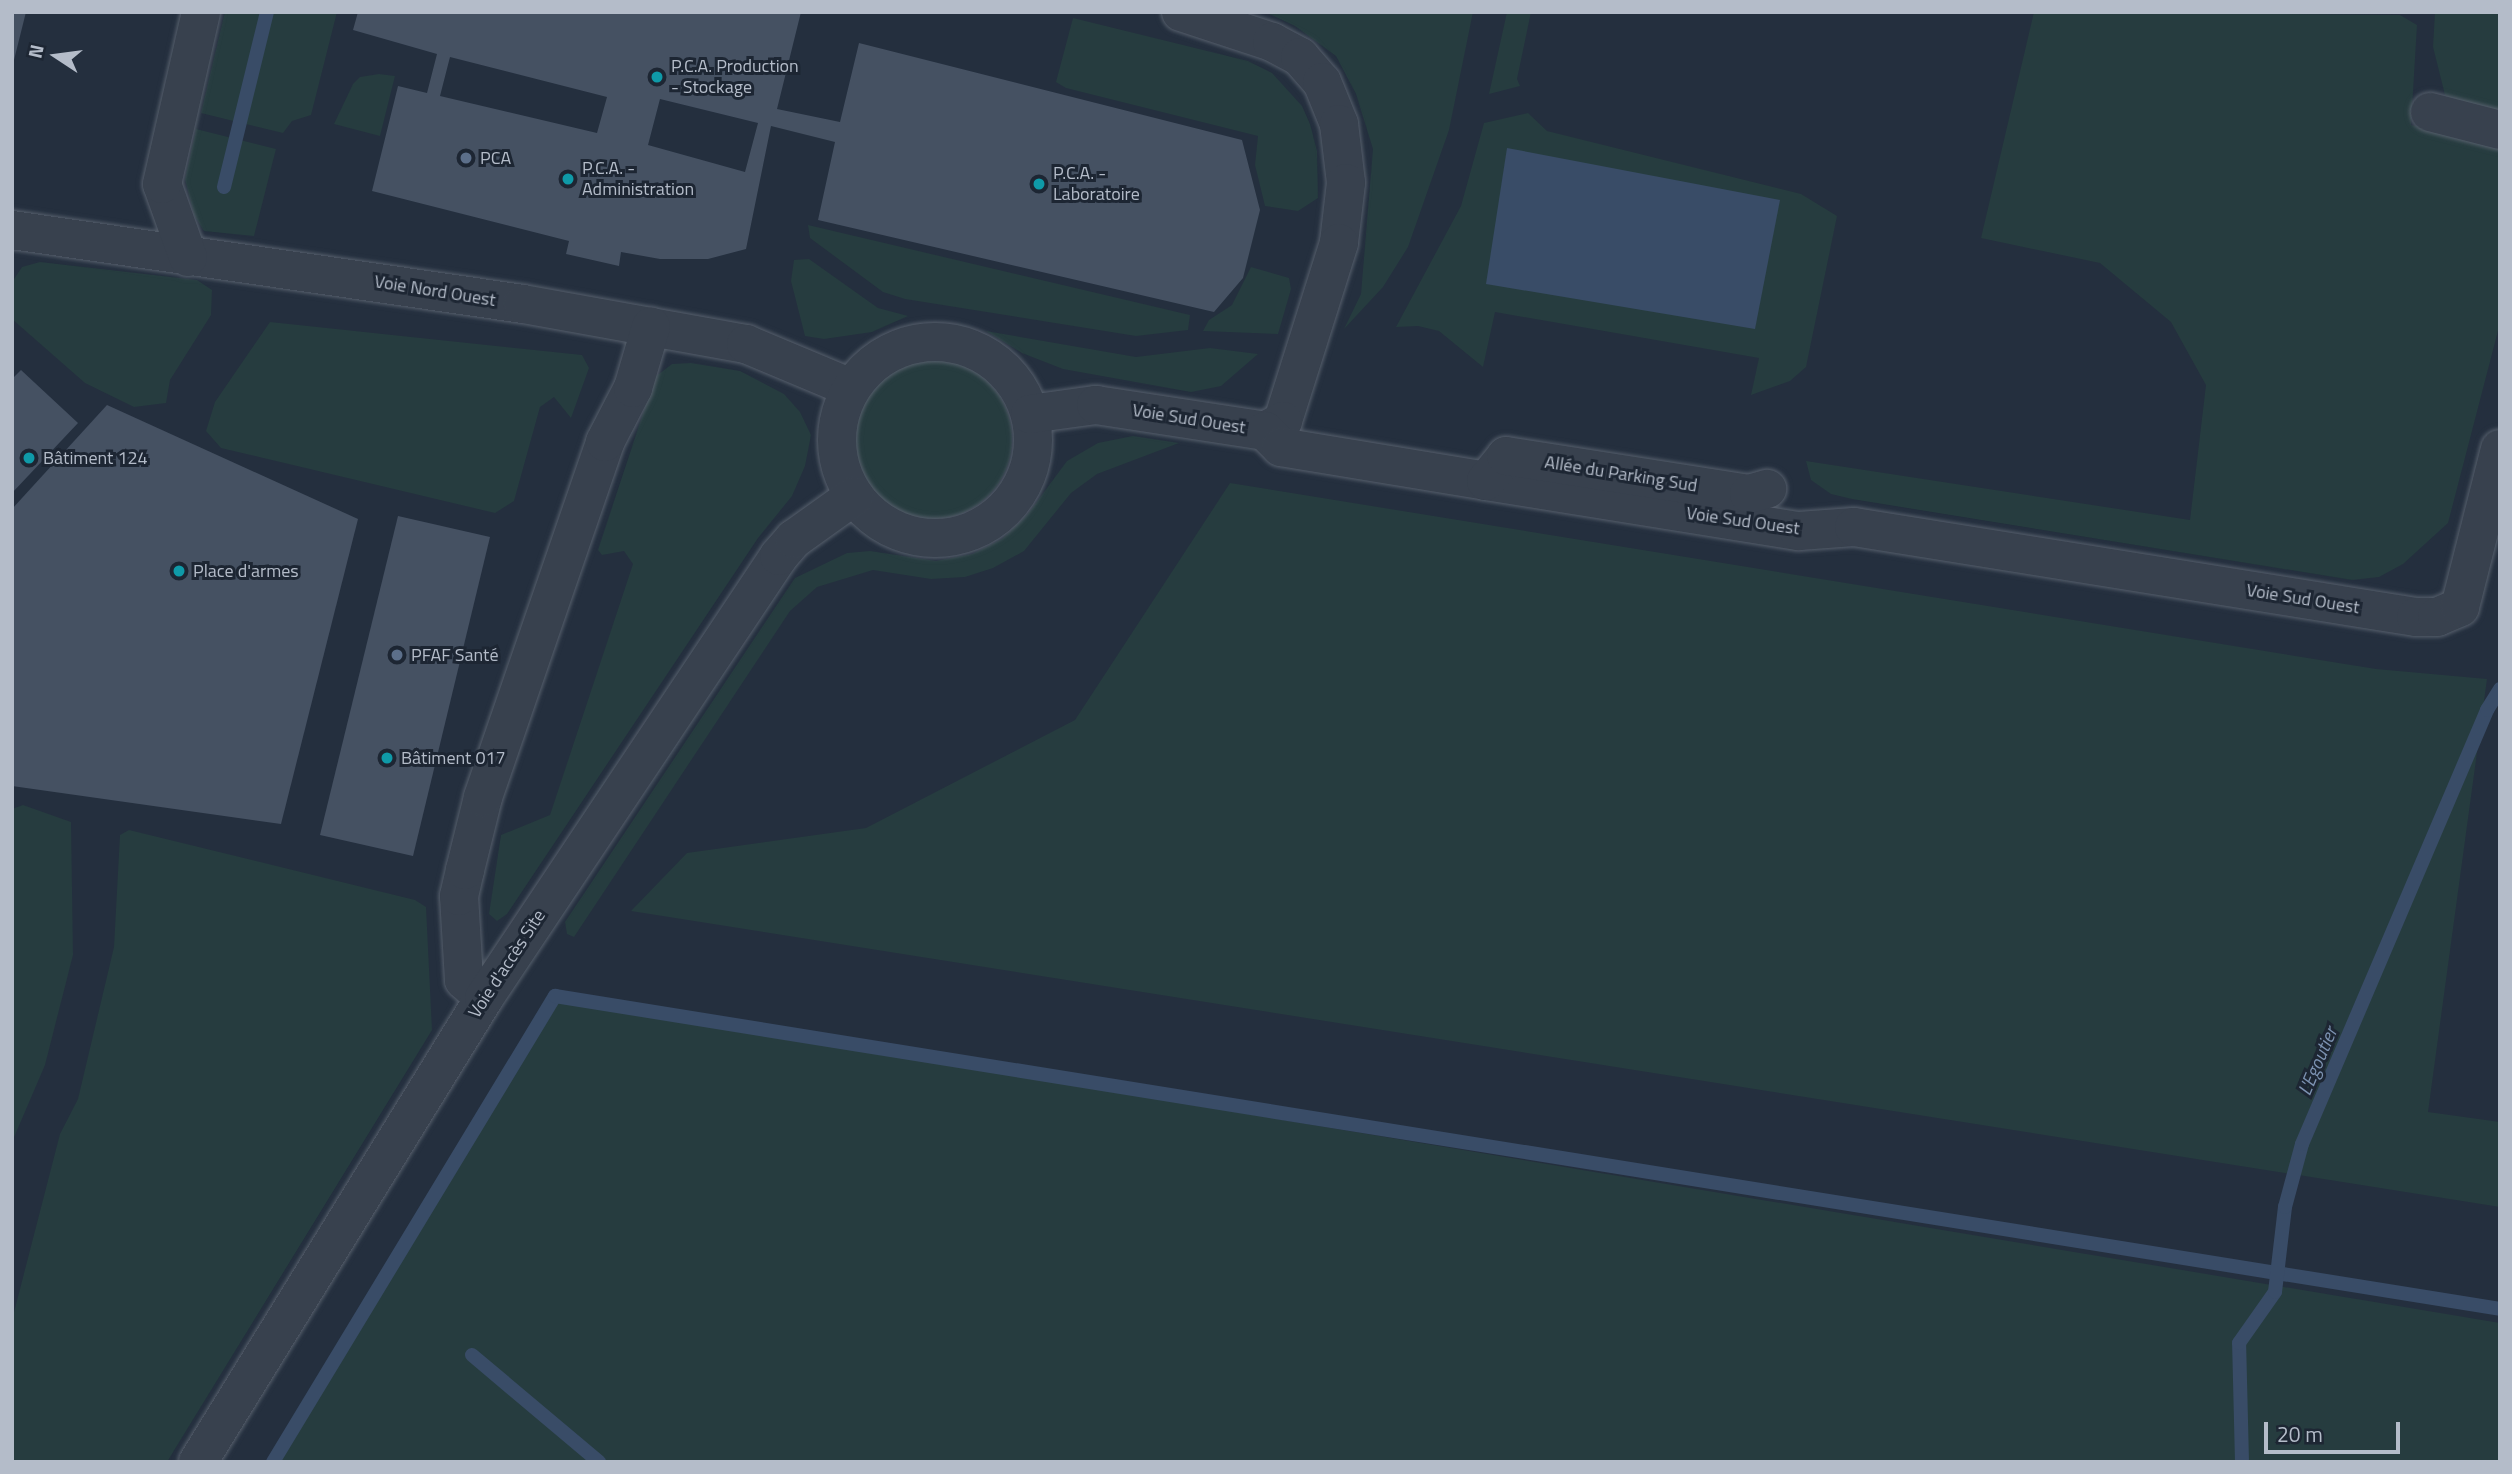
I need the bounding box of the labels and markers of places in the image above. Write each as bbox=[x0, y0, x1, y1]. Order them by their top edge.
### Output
place label: P.C.A. Production - Stockage bbox=[671, 56, 799, 98]
marker: P.C.A. Production - Stockage bbox=[649, 69, 665, 85]
place label: PCA bbox=[480, 147, 511, 169]
marker: PCA bbox=[458, 150, 474, 166]
place label: P.C.A. - Administration bbox=[582, 158, 694, 200]
place label: P.C.A. - Laboratoire bbox=[1053, 163, 1140, 206]
marker: P.C.A. - Administration bbox=[560, 171, 576, 187]
marker: P.C.A. - Laboratoire bbox=[1031, 176, 1047, 192]
place label: Bâtiment 124 bbox=[43, 447, 148, 469]
marker: Bâtiment 124 bbox=[21, 450, 37, 466]
place label: Place d'armes bbox=[193, 560, 299, 582]
marker: Place d'armes bbox=[171, 563, 187, 579]
place label: PFAF Santé bbox=[411, 644, 498, 666]
marker: PFAF Santé bbox=[389, 647, 405, 663]
place label: Bâtiment 017 bbox=[401, 747, 506, 769]
marker: Bâtiment 017 bbox=[379, 750, 395, 766]

